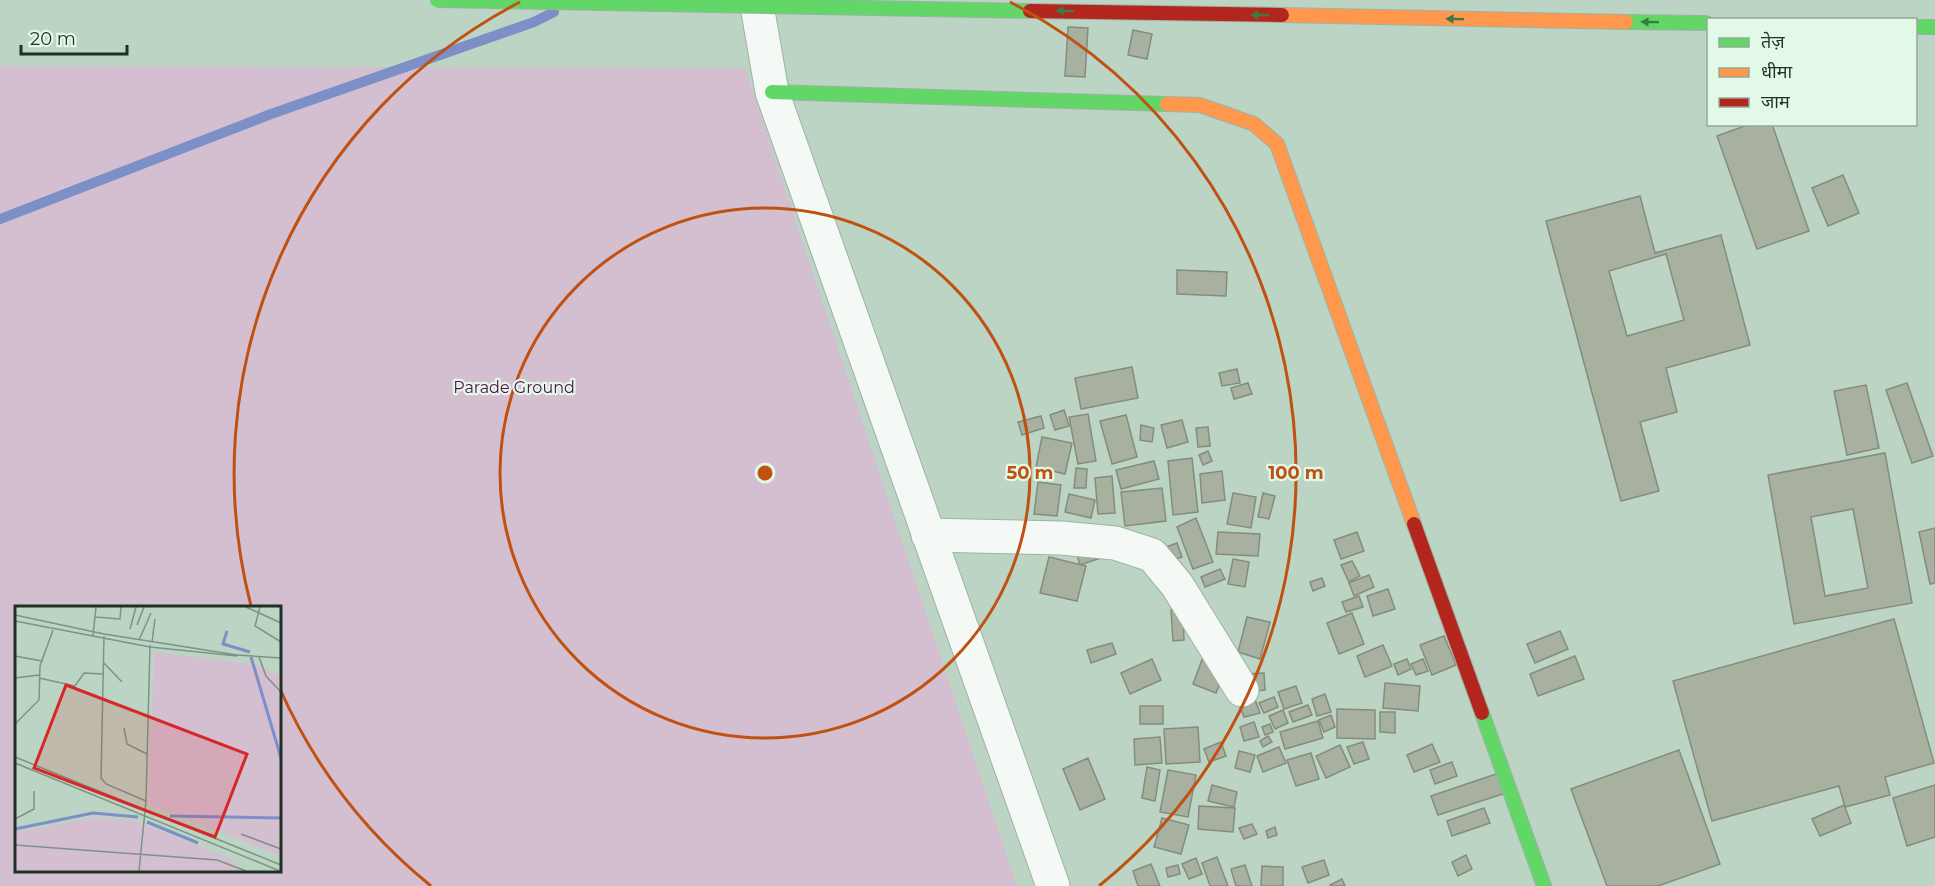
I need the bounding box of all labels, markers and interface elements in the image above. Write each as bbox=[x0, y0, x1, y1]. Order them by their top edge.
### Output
one-way arrow bbox=[1056, 7, 1075, 16]
one-way arrow bbox=[1251, 10, 1270, 20]
one-way arrow bbox=[1446, 14, 1465, 23]
one-way arrow bbox=[1641, 17, 1660, 27]
scale bar bbox=[21, 18, 128, 56]
legend bbox=[1707, 18, 1917, 126]
text: 20 m bbox=[30, 28, 76, 50]
text: तेज़ bbox=[1761, 31, 1785, 53]
text: धीमा bbox=[1761, 61, 1792, 83]
text: जाम bbox=[1761, 91, 1791, 113]
park label: Parade Ground bbox=[453, 378, 575, 397]
text: 50 m bbox=[1007, 462, 1053, 484]
text: 100 m bbox=[1268, 462, 1324, 484]
centre of rings bbox=[755, 463, 775, 483]
inset map bbox=[15, 606, 280, 871]

